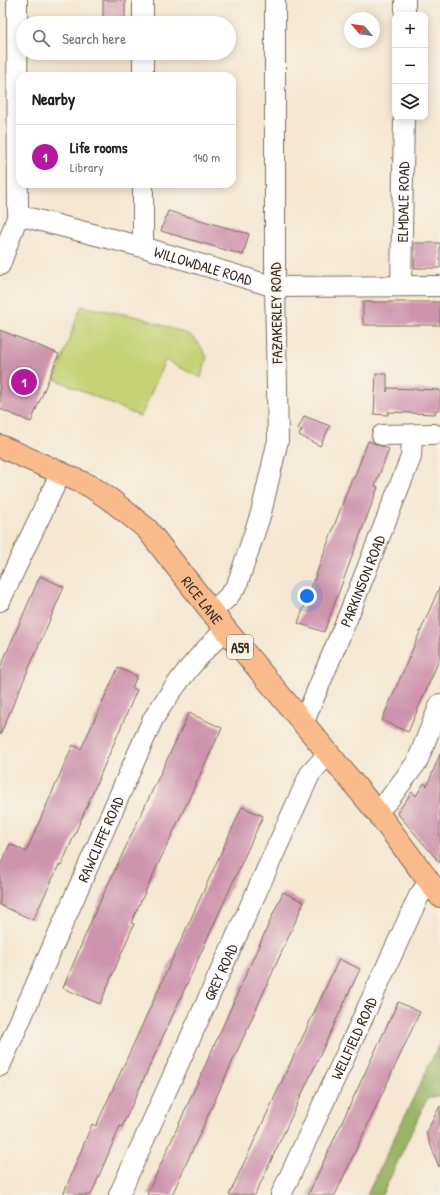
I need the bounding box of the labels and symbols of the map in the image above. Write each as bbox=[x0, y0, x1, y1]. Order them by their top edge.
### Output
north arrow bbox=[344, 12, 380, 48]
street label: ELMDALE ROAD bbox=[391, 160, 414, 243]
street label: WILLOWDALE ROAD bbox=[152, 241, 256, 290]
street label: FAZAKERLEY ROAD bbox=[265, 261, 287, 365]
pin: 1 bbox=[11, 367, 37, 397]
street label: PARKINSON ROAD bbox=[334, 531, 390, 630]
street label: RICE LANE bbox=[177, 571, 228, 629]
your location bbox=[297, 586, 317, 606]
road number: A59 bbox=[227, 635, 253, 659]
street label: RAWCLIFFE ROAD bbox=[72, 792, 129, 885]
street label: GREY ROAD bbox=[198, 939, 243, 1004]
street label: WELLFIELD ROAD bbox=[325, 992, 382, 1083]

